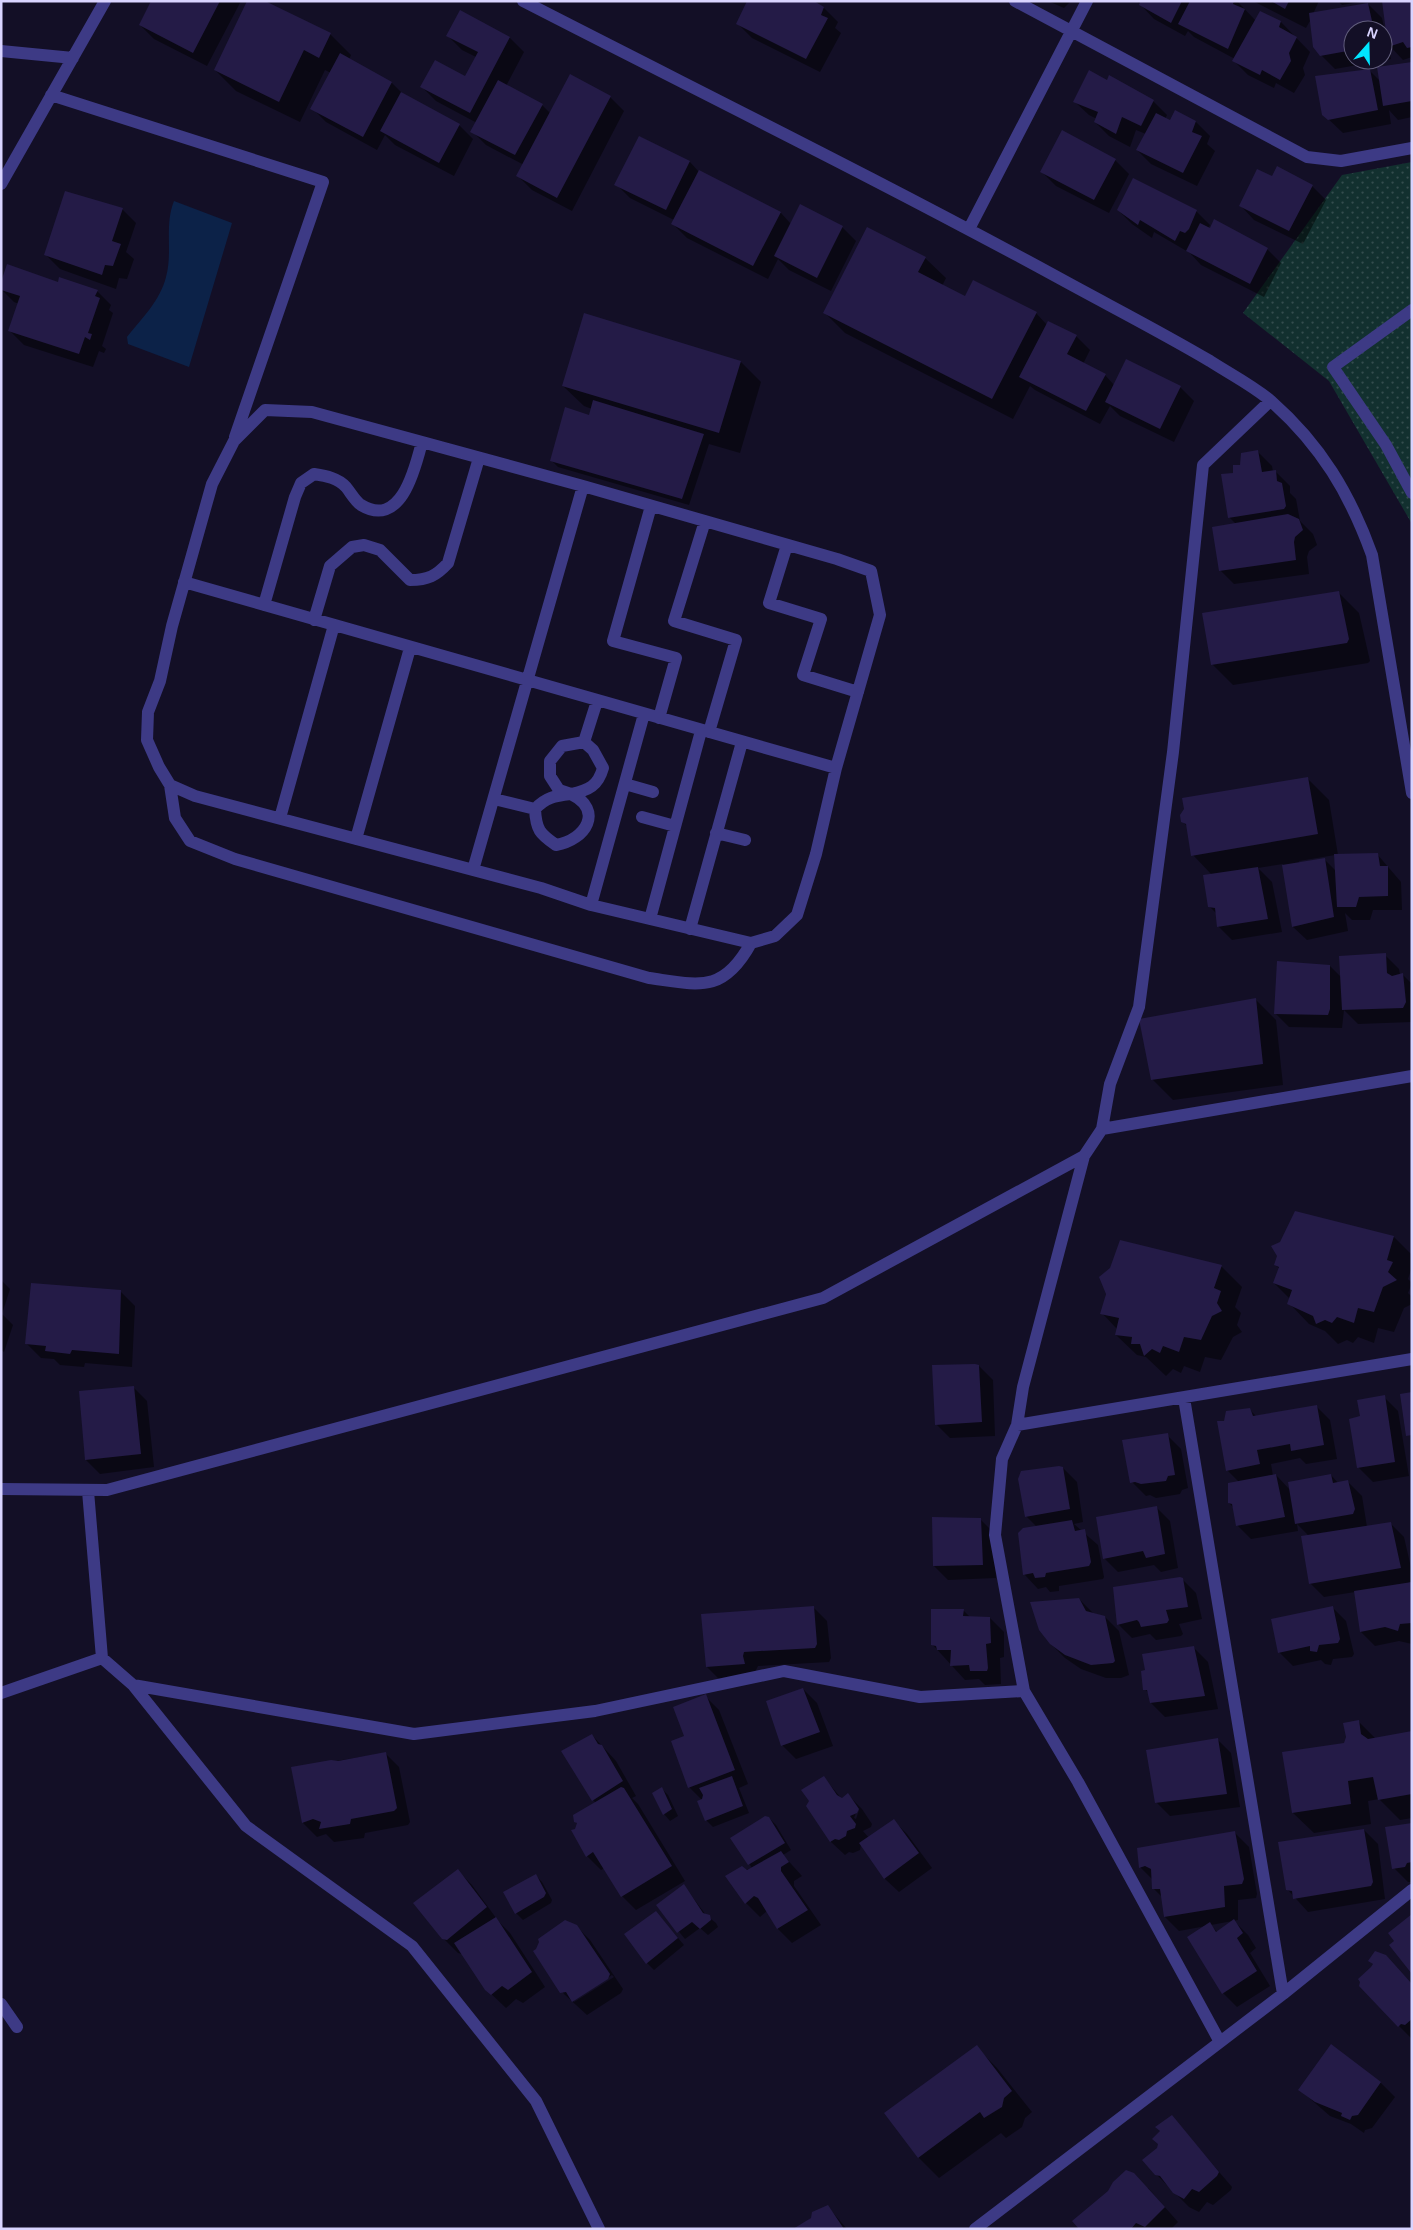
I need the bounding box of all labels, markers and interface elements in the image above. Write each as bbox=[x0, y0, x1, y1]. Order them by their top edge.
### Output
north arrow bbox=[1343, 20, 1393, 70]
text: N bbox=[1365, 24, 1380, 42]

